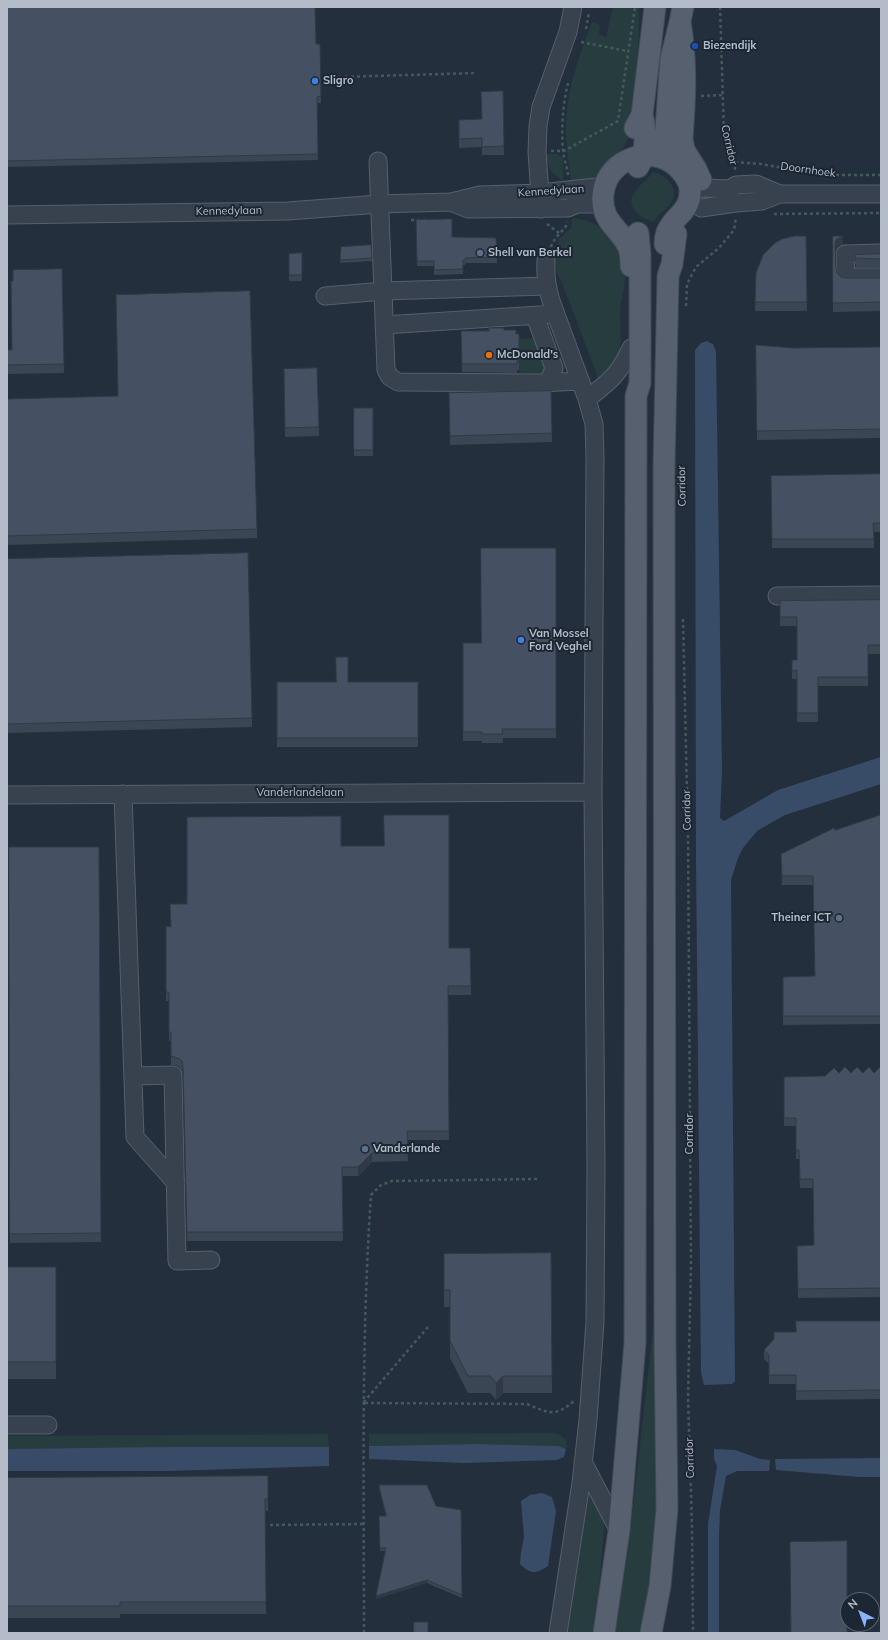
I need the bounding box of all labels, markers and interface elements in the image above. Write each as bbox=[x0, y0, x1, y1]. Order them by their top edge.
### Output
place label: Biezendijk bbox=[703, 39, 756, 53]
marker: Biezendijk bbox=[690, 41, 700, 51]
place label: Sligro bbox=[323, 74, 353, 88]
marker: Sligro bbox=[310, 76, 320, 86]
street label: Corridor bbox=[718, 124, 740, 166]
street label: Doornhoek bbox=[780, 160, 836, 180]
street label: Kennedylaan bbox=[517, 182, 585, 200]
street label: Kennedylaan bbox=[196, 204, 262, 218]
place label: Shell van Berkel bbox=[488, 246, 572, 260]
marker: Shell van Berkel bbox=[475, 248, 485, 258]
place label: McDonald's bbox=[497, 348, 558, 362]
marker: McDonald's bbox=[484, 350, 494, 360]
street label: Corridor bbox=[675, 465, 689, 507]
place label: Van Mossel Ford Veghel bbox=[529, 627, 591, 653]
marker: Van Mossel Ford Veghel bbox=[516, 635, 526, 645]
street label: Vanderlandelaan bbox=[256, 786, 344, 800]
street label: Corridor bbox=[680, 789, 694, 831]
place label: Theiner ICT bbox=[771, 911, 831, 925]
marker: Theiner ICT bbox=[834, 913, 844, 923]
street label: Corridor bbox=[683, 1114, 697, 1154]
place label: Vanderlande bbox=[373, 1142, 440, 1156]
marker: Vanderlande bbox=[360, 1144, 370, 1154]
street label: Corridor bbox=[683, 1437, 697, 1479]
north arrow bbox=[840, 1592, 880, 1632]
text: N bbox=[845, 1596, 860, 1612]

